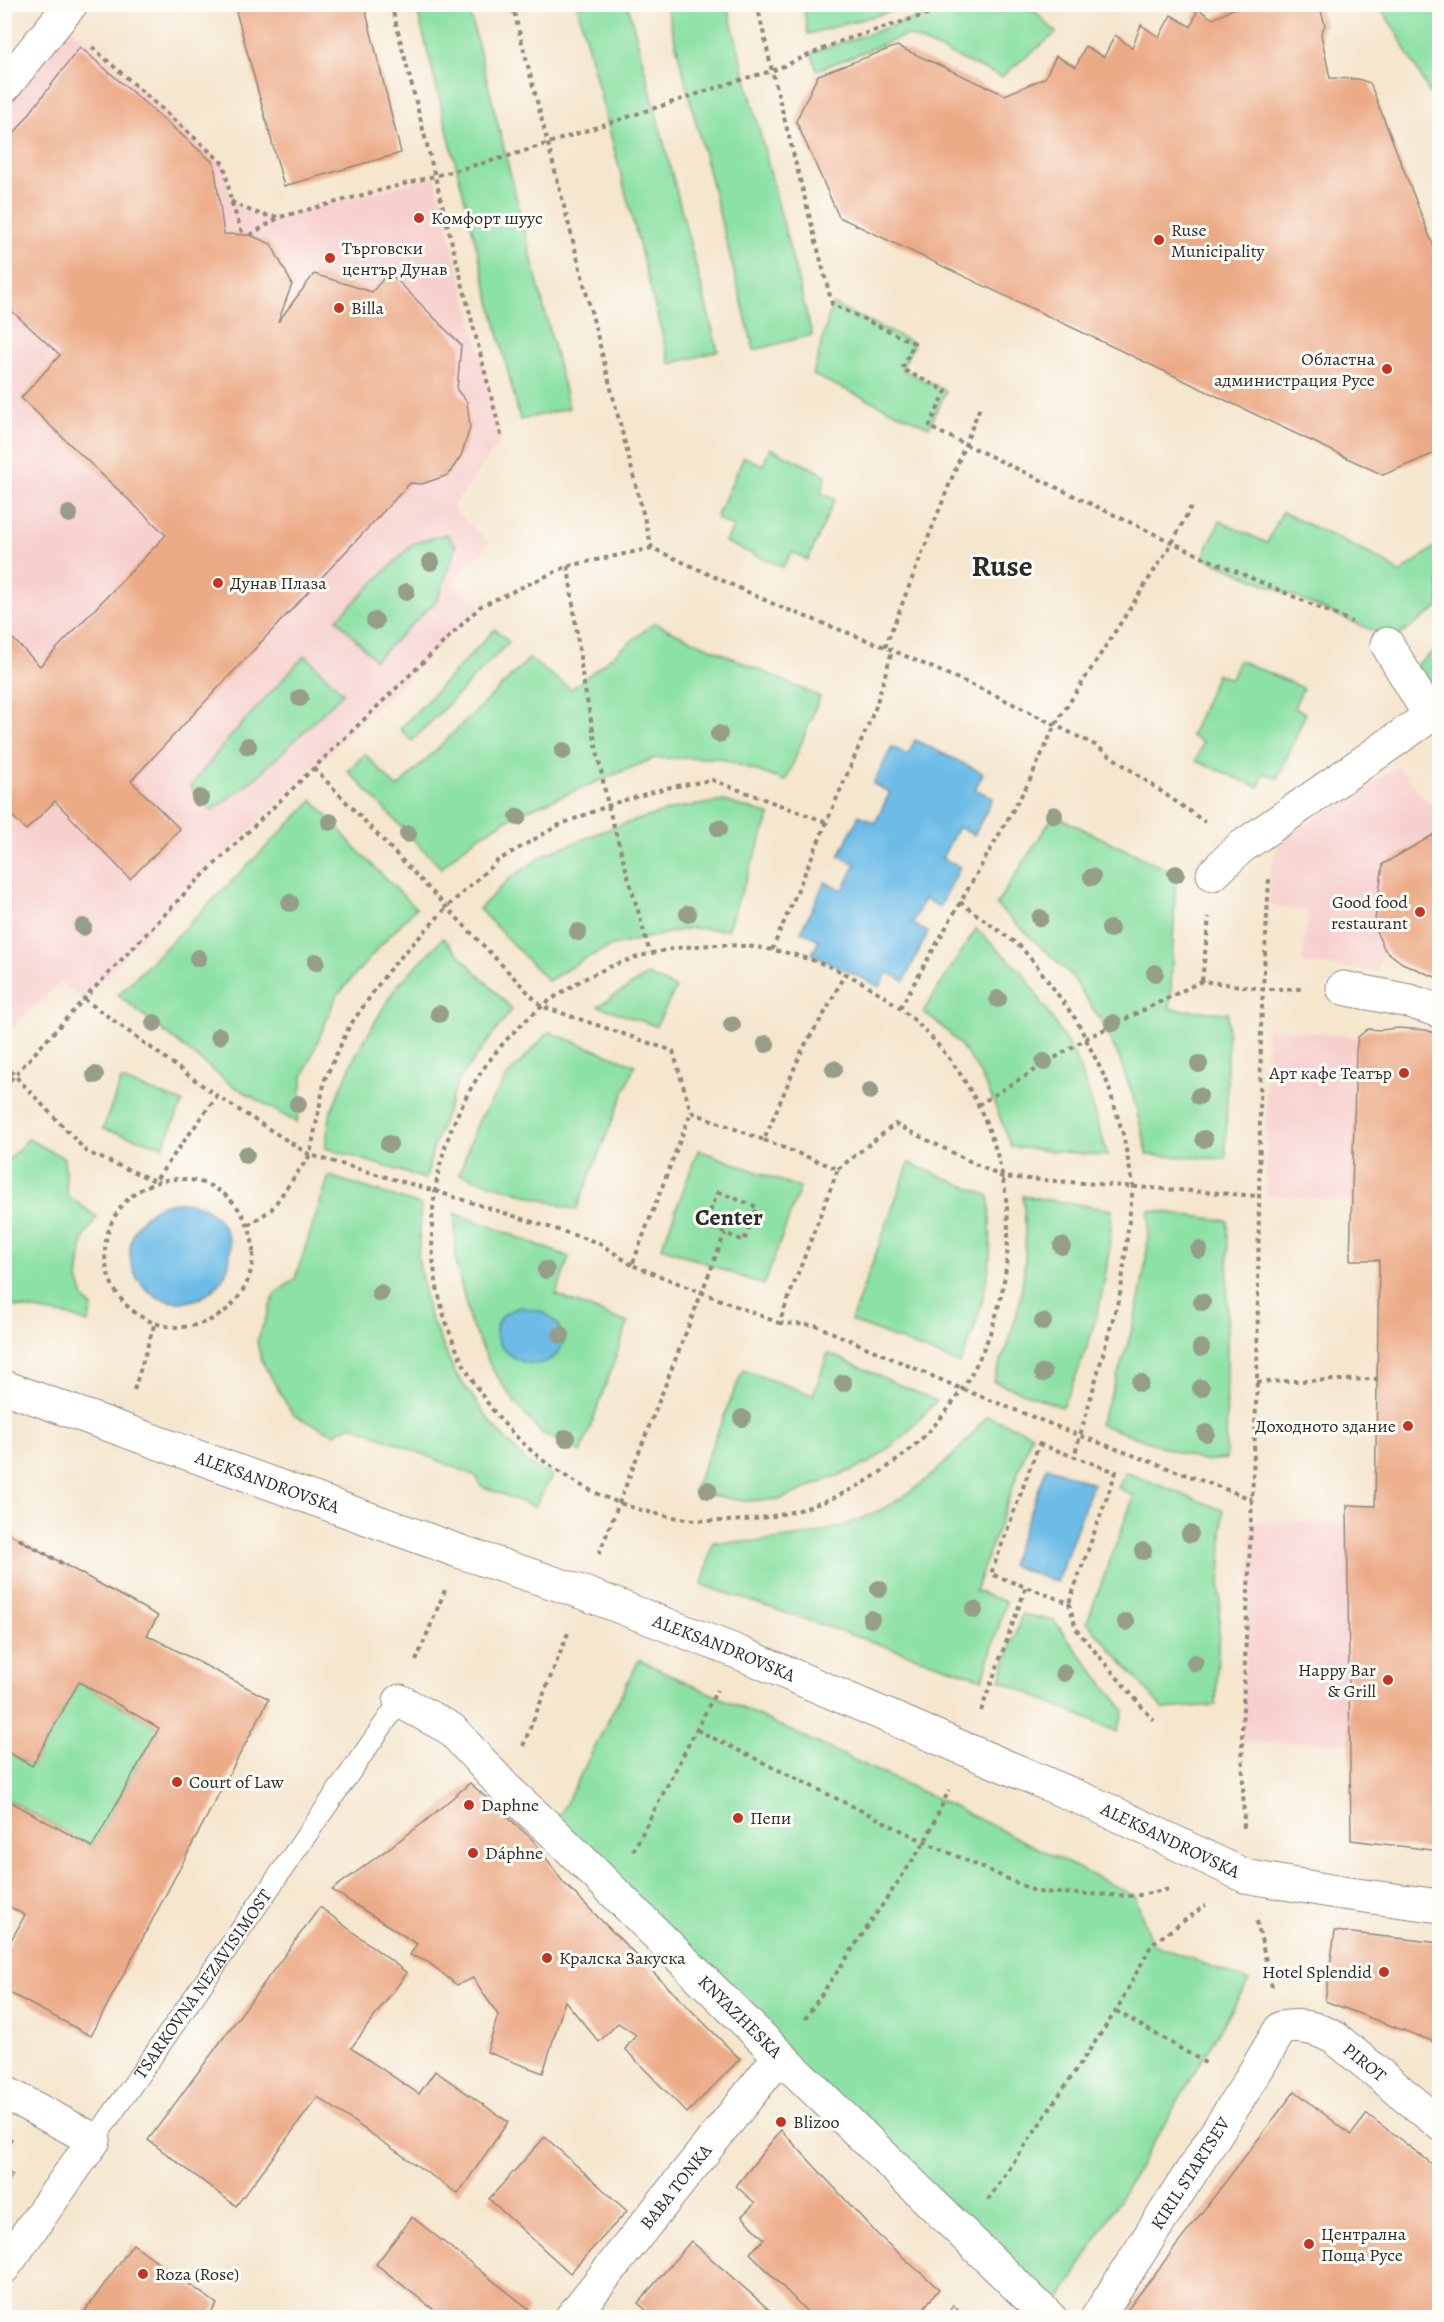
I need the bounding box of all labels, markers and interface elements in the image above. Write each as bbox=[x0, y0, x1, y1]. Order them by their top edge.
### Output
place label: Комфорт шуус bbox=[431, 206, 543, 230]
marker: Комфорт шуус bbox=[412, 211, 426, 225]
place label: Ruse Municipality bbox=[1171, 218, 1266, 263]
marker: Ruse Municipality bbox=[1152, 233, 1166, 247]
place label: Tърговски център Дунав bbox=[342, 236, 448, 281]
marker: Tърговски център Дунав bbox=[323, 251, 337, 265]
place label: Billa bbox=[351, 296, 384, 320]
marker: Billa bbox=[332, 301, 346, 315]
place label: Областна администрация Русе bbox=[1214, 347, 1376, 392]
marker: Областна администрация Русе bbox=[1380, 362, 1394, 376]
district label: Ruse bbox=[971, 546, 1033, 586]
place label: Дунав Плаза bbox=[230, 571, 327, 595]
marker: Дунав Плаза bbox=[211, 576, 225, 590]
place label: Good food restaurant bbox=[1331, 890, 1408, 935]
marker: Good food restaurant bbox=[1413, 905, 1427, 919]
place label: Арт кафе Театър bbox=[1268, 1061, 1392, 1085]
marker: Арт кафе Театър bbox=[1397, 1066, 1411, 1080]
district label: Center bbox=[695, 1201, 763, 1233]
place label: Доходното здание bbox=[1255, 1414, 1396, 1438]
marker: Доходното здание bbox=[1401, 1419, 1415, 1433]
street label: ALEKSANDROVSKA bbox=[191, 1445, 343, 1519]
street label: ALEKSANDROVSKA bbox=[649, 1608, 799, 1688]
place label: Happy Bar & Grill bbox=[1298, 1658, 1377, 1703]
marker: Happy Bar & Grill bbox=[1381, 1673, 1395, 1687]
place label: Сourt of Law bbox=[189, 1770, 284, 1794]
marker: Сourt of Law bbox=[170, 1775, 184, 1789]
place label: Daphne bbox=[481, 1793, 539, 1817]
street label: ALEKSANDROVSKA bbox=[1096, 1796, 1244, 1884]
marker: Daphne bbox=[462, 1798, 476, 1812]
place label: Пепи bbox=[750, 1806, 791, 1830]
marker: Пепи bbox=[731, 1811, 745, 1825]
place label: Dáphne bbox=[485, 1841, 543, 1865]
marker: Dáphne bbox=[466, 1846, 480, 1860]
street label: TSARKOVNA NEZAVISIMOST bbox=[128, 1885, 277, 2084]
place label: Кралска Закуска bbox=[559, 1946, 686, 1970]
marker: Кралска Закуска bbox=[540, 1951, 554, 1965]
place label: Hotel Splendid bbox=[1262, 1960, 1372, 1984]
marker: Hotel Splendid bbox=[1377, 1965, 1391, 1979]
street label: KNYAZHESKA bbox=[693, 1970, 788, 2064]
street label: PIROT bbox=[1338, 2037, 1392, 2087]
place label: Blizoo bbox=[793, 2110, 839, 2134]
street label: KIRIL STARTSEV bbox=[1145, 2113, 1235, 2234]
marker: Blizoo bbox=[774, 2115, 788, 2129]
street label: BABA TONKA bbox=[634, 2139, 717, 2234]
place label: Централна Поща Русе bbox=[1321, 2222, 1407, 2267]
marker: Централна Поща Русе bbox=[1302, 2237, 1316, 2251]
place label: Roza (Rose) bbox=[155, 2262, 239, 2286]
marker: Roza (Rose) bbox=[136, 2267, 150, 2281]

